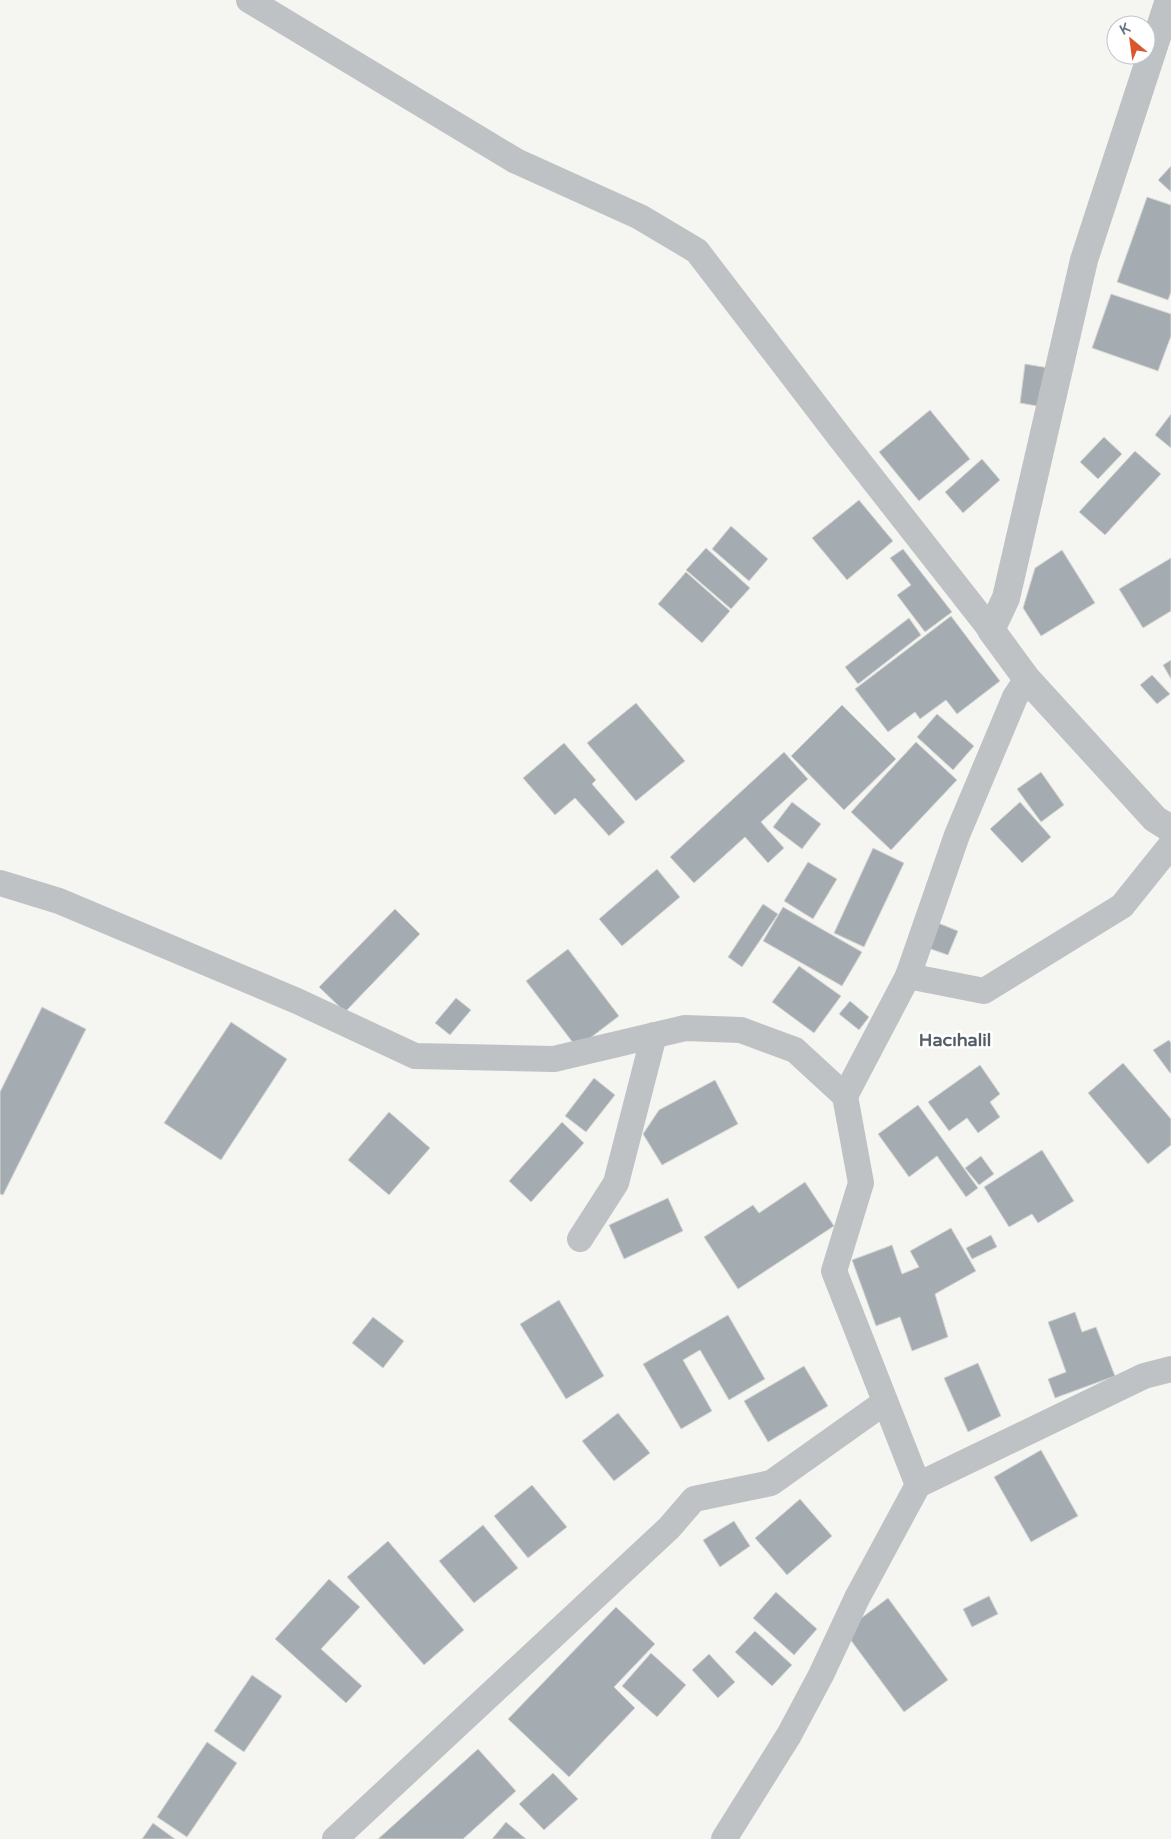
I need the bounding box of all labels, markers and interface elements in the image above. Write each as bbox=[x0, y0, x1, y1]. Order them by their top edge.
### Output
north arrow bbox=[1106, 15, 1156, 65]
text: K bbox=[1117, 19, 1134, 39]
district label: Hacıhalil bbox=[919, 1029, 991, 1051]

